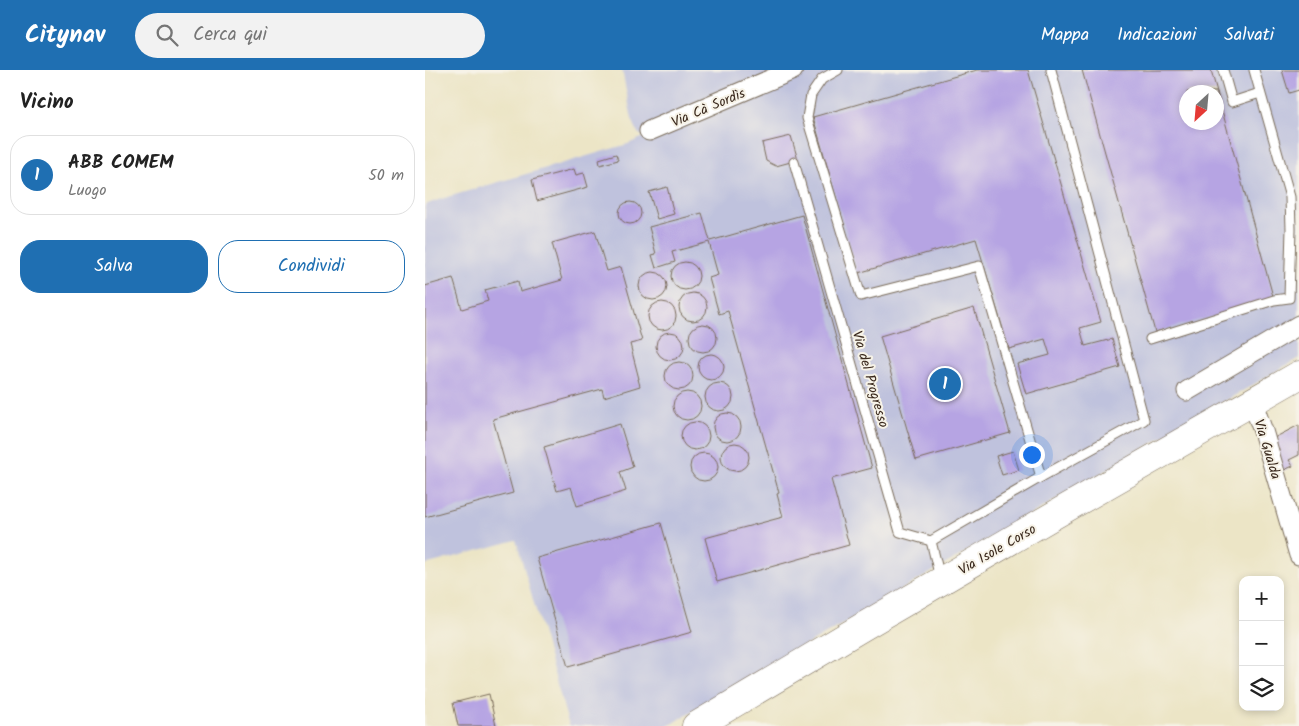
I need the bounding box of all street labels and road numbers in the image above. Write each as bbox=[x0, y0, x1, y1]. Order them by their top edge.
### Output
street label: Via Cà Sordìs bbox=[668, 82, 749, 133]
street label: Via del Progresso bbox=[846, 328, 894, 430]
street label: Via Gualda bbox=[1247, 417, 1287, 482]
street label: Via Isole Corso bbox=[954, 519, 1041, 581]

